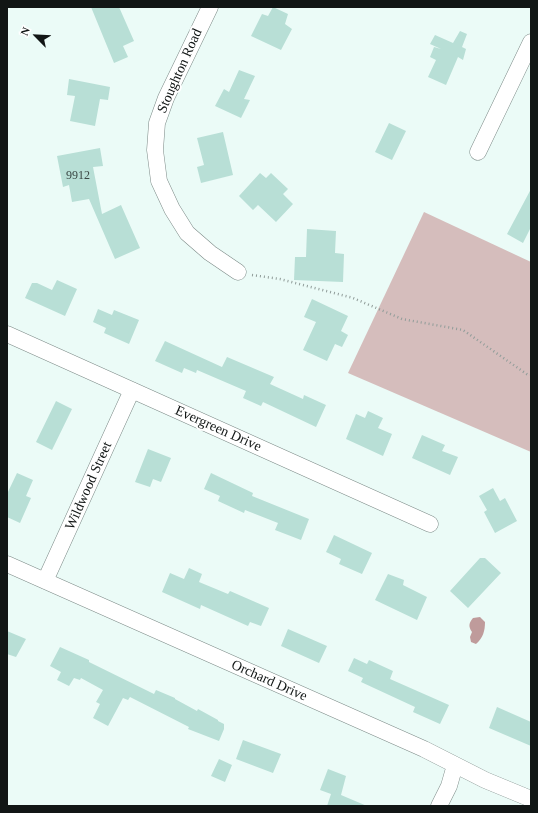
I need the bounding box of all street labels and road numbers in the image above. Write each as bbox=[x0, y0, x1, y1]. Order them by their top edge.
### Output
street label: Stoughton Road bbox=[154, 26, 206, 116]
street label: Evergreen Drive bbox=[172, 402, 264, 456]
street label: Wildwood Street bbox=[62, 439, 116, 533]
street label: Orchard Drive bbox=[228, 657, 310, 705]

